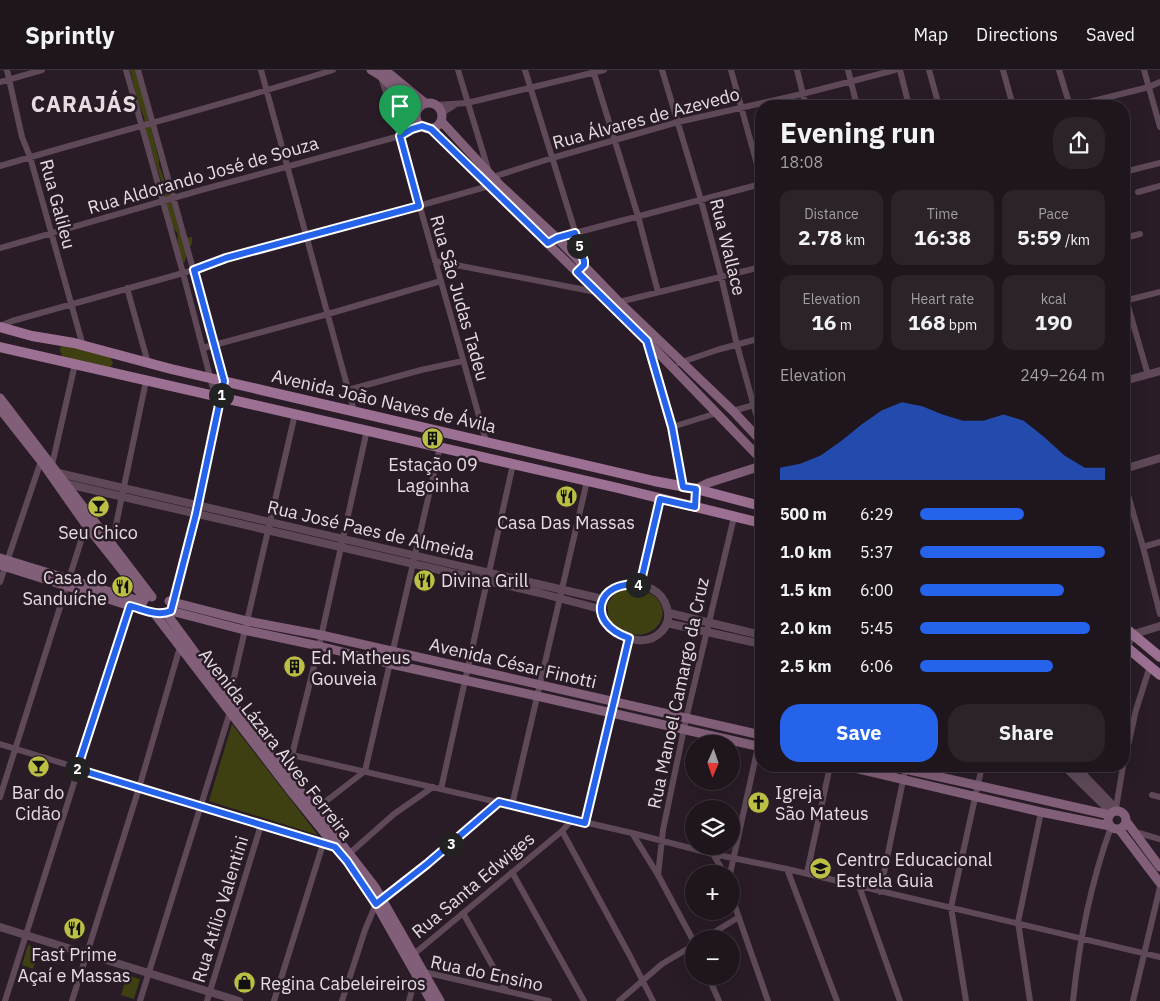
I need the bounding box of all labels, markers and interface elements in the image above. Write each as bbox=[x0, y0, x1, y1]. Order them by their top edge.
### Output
text: Sprintly bbox=[25, 19, 115, 51]
text: Map bbox=[913, 23, 948, 46]
text: Directions bbox=[976, 23, 1058, 46]
text: Saved bbox=[1086, 23, 1135, 46]
street label: Rua Álvares de Azevedo bbox=[550, 82, 742, 154]
pin bbox=[379, 85, 421, 136]
district label: CARAJÁS bbox=[31, 89, 137, 118]
icon: arrive bbox=[386, 92, 414, 120]
text: Evening run bbox=[780, 114, 936, 151]
button: share bbox=[1053, 117, 1105, 169]
street label: Rua Aldorando José de Souza bbox=[85, 131, 321, 219]
text: 18:08 bbox=[780, 152, 823, 172]
street label: Rua Galileu bbox=[35, 157, 81, 251]
street label: Rua Wallace bbox=[705, 196, 751, 298]
text: Distance bbox=[804, 205, 859, 223]
text: Time bbox=[927, 205, 958, 223]
text: Pace bbox=[1038, 205, 1069, 223]
street label: Rua São Judas Tadeu bbox=[425, 212, 495, 384]
text: 2.78 bbox=[798, 223, 842, 251]
text: 16:38 bbox=[914, 223, 971, 251]
text: 5:59 bbox=[1017, 223, 1062, 251]
text: km bbox=[842, 231, 865, 249]
text: /km bbox=[1062, 231, 1090, 249]
pin: 5 bbox=[566, 234, 592, 258]
text: 5 bbox=[575, 237, 584, 255]
text: Elevation bbox=[803, 290, 861, 308]
text: Heart rate bbox=[911, 290, 974, 308]
text: kcal bbox=[1041, 290, 1066, 308]
text: 16 bbox=[811, 308, 836, 336]
text: 168 bbox=[908, 308, 946, 336]
text: 190 bbox=[1035, 308, 1072, 336]
text: m bbox=[836, 316, 852, 334]
text: bpm bbox=[946, 316, 977, 334]
street label: Avenida João Naves de Ávila bbox=[270, 364, 499, 438]
text: Elevation bbox=[780, 365, 846, 385]
text: 249–264 m bbox=[1020, 365, 1105, 385]
pin: 1 bbox=[208, 382, 234, 408]
text: 1 bbox=[217, 386, 226, 404]
building icon: Estação 09 Lagoinha bbox=[421, 427, 445, 451]
place label: Estação 09 Lagoinha bbox=[388, 453, 478, 497]
restaurant icon: Casa Das Massas bbox=[554, 485, 578, 509]
bar icon: Seu Chico bbox=[86, 495, 110, 519]
street label: Rua José Paes de Almeida bbox=[265, 495, 477, 565]
text: 500 m bbox=[780, 504, 827, 524]
text: 6:29 bbox=[860, 504, 893, 524]
place label: Casa Das Massas bbox=[497, 511, 635, 534]
place label: Seu Chico bbox=[58, 521, 138, 544]
text: 1.0 km bbox=[780, 542, 831, 562]
text: 5:37 bbox=[860, 542, 893, 562]
place label: Casa do Sanduíche bbox=[22, 566, 107, 610]
restaurant icon: Divina Grill bbox=[413, 568, 437, 592]
place label: Divina Grill bbox=[441, 569, 528, 592]
pin: 4 bbox=[626, 572, 650, 598]
restaurant icon: Casa do Sanduíche bbox=[111, 575, 135, 599]
street label: Rua Manoel Camargo da Cruz bbox=[642, 575, 714, 811]
text: 4 bbox=[634, 576, 643, 594]
text: 1.5 km bbox=[780, 580, 831, 600]
text: 6:00 bbox=[860, 580, 893, 600]
text: 2.0 km bbox=[780, 618, 831, 638]
text: 5:45 bbox=[860, 618, 893, 638]
street label: Avenida César Finotti bbox=[427, 633, 599, 693]
street label: Avenida Lázara Alves Ferreira bbox=[194, 644, 358, 845]
place label: Ed. Matheus Gouveia bbox=[311, 646, 411, 690]
building icon: Ed. Matheus Gouveia bbox=[283, 655, 307, 679]
text: 2.5 km bbox=[780, 656, 831, 676]
text: 6:06 bbox=[860, 656, 893, 676]
button: Save bbox=[780, 704, 938, 762]
button: Share bbox=[948, 704, 1105, 762]
north arrow bbox=[685, 735, 740, 790]
map controls bbox=[685, 735, 740, 985]
bar icon: Bar do Cidão bbox=[26, 755, 50, 779]
pin: 2 bbox=[64, 756, 90, 782]
text: 2 bbox=[73, 760, 82, 778]
place label: Bar do Cidão bbox=[12, 781, 64, 825]
place label: Igreja São Mateus bbox=[775, 781, 869, 825]
church icon: Igreja São Mateus bbox=[747, 790, 771, 814]
button: layers bbox=[685, 800, 740, 855]
street label: Rua Santa Edwiges bbox=[407, 827, 539, 943]
pin: 3 bbox=[438, 832, 464, 856]
street label: Rua Atílio Valentini bbox=[187, 833, 253, 985]
text: 3 bbox=[447, 835, 456, 853]
place label: Centro Educacional Estrela Guia bbox=[836, 848, 993, 892]
school or university icon: Centro Educacional Estrela Guia bbox=[808, 857, 832, 881]
button: + bbox=[685, 865, 740, 920]
restaurant icon: Fast Prime Açaí e Massas bbox=[62, 917, 86, 941]
button: − bbox=[685, 930, 740, 985]
place label: Fast Prime Açaí e Massas bbox=[17, 943, 131, 987]
street label: Rua do Ensino bbox=[429, 950, 545, 996]
shop icon: Regina Cabeleireiros bbox=[232, 971, 256, 995]
place label: Regina Cabeleireiros bbox=[260, 972, 426, 995]

